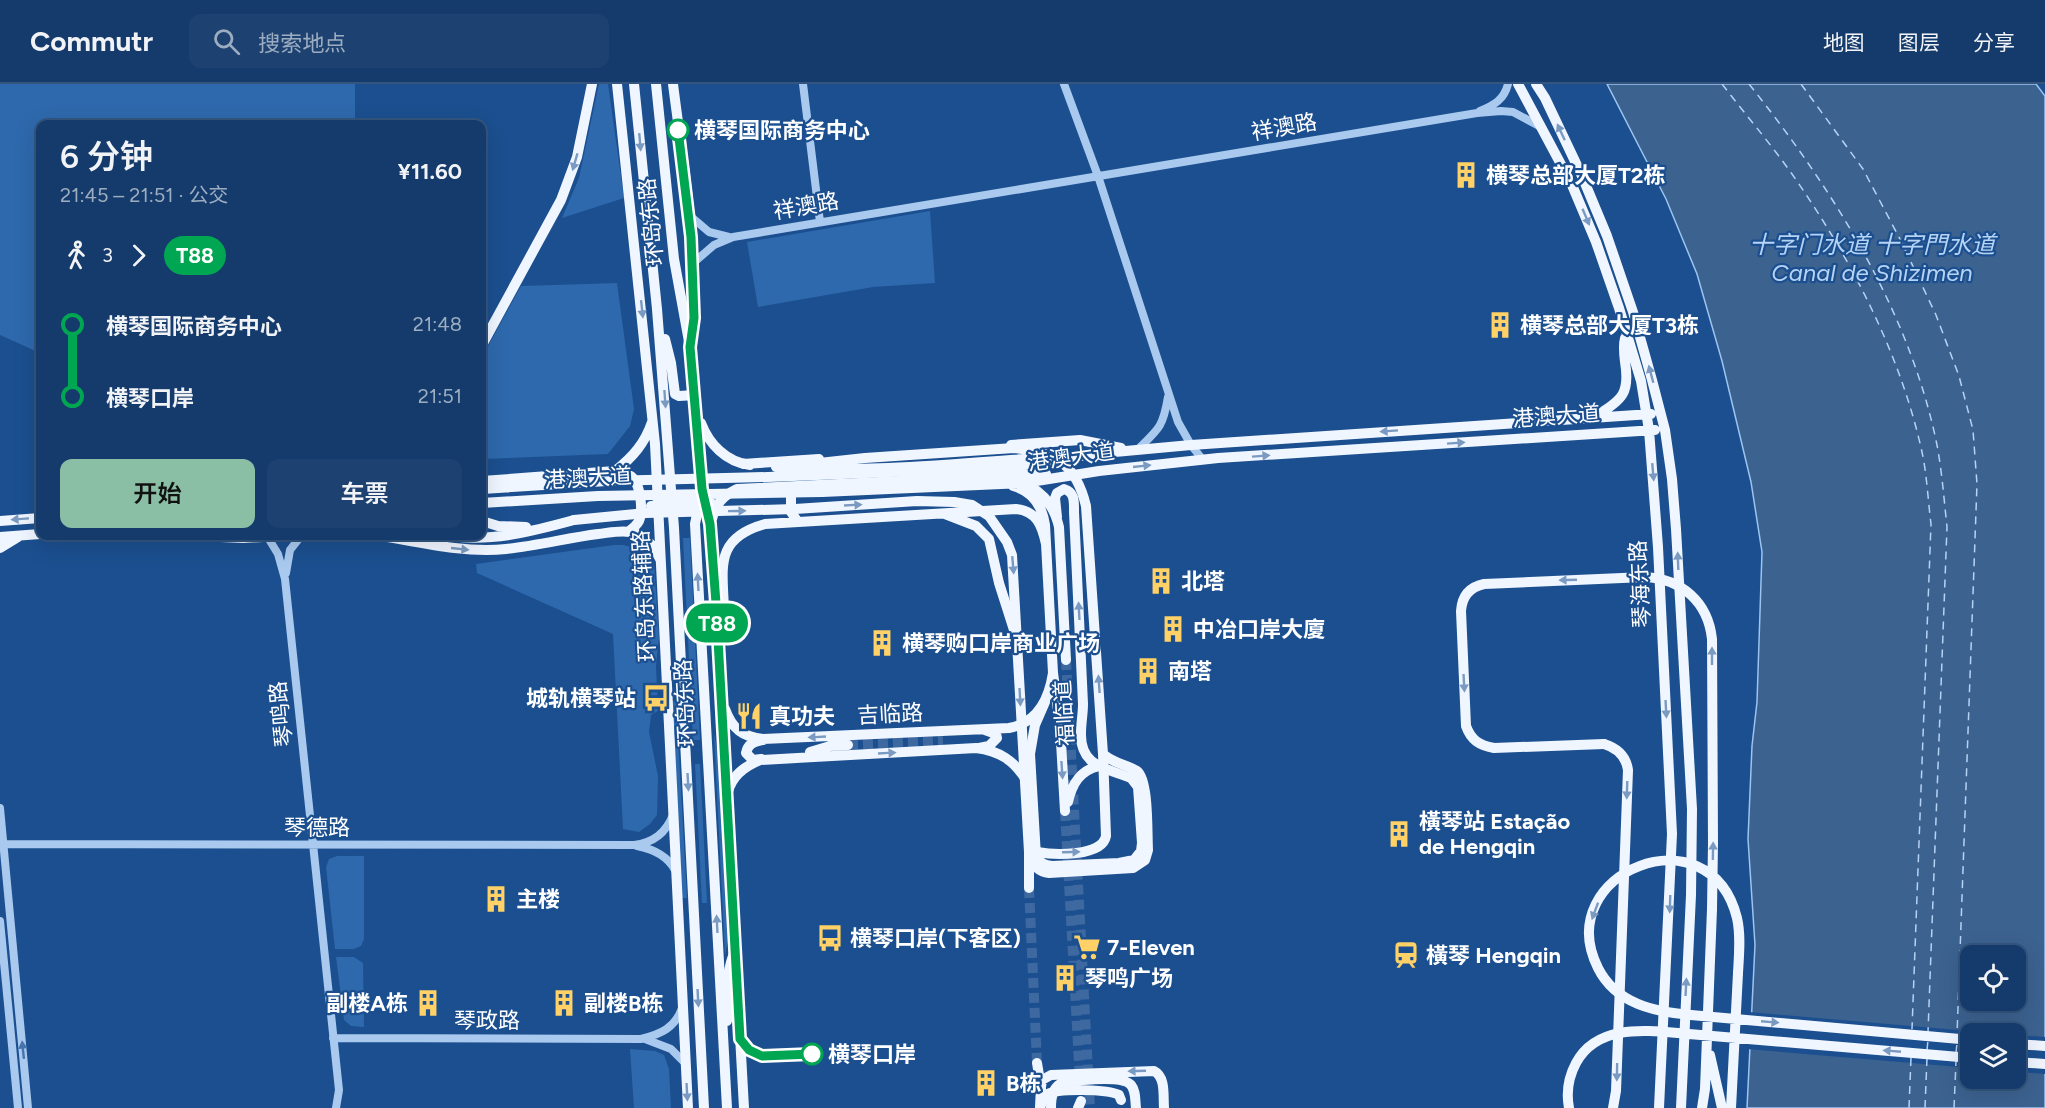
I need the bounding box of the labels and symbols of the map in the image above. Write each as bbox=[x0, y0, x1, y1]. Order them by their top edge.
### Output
street label: 祥澳路 bbox=[1249, 108, 1319, 146]
place label: 横琴国际商务中心 bbox=[694, 117, 870, 144]
marker: 横琴国际商务中心 bbox=[667, 119, 689, 141]
one-way arrow bbox=[1557, 123, 1567, 141]
one-way arrow bbox=[635, 133, 645, 152]
one-way arrow bbox=[570, 153, 579, 171]
building icon: 横琴总部大厦T2栋 bbox=[1451, 160, 1481, 190]
place label: 横琴总部大厦T2栋 bbox=[1486, 162, 1666, 189]
street label: 环岛东路 bbox=[633, 177, 669, 267]
street label: 祥澳路 bbox=[771, 187, 841, 225]
one-way arrow bbox=[1581, 209, 1591, 227]
water label: 十字门水道 十字門水道 Canal de Shizimen bbox=[1749, 230, 1998, 287]
one-way arrow bbox=[637, 300, 647, 319]
building icon: 横琴总部大厦T3栋 bbox=[1485, 310, 1515, 340]
place label: 横琴总部大厦T3栋 bbox=[1520, 312, 1699, 339]
one-way arrow bbox=[1645, 364, 1655, 383]
one-way arrow bbox=[660, 390, 670, 409]
street label: 港澳大道 bbox=[1511, 399, 1601, 433]
one-way arrow bbox=[1379, 426, 1398, 436]
street label: 港澳大道 bbox=[1026, 438, 1116, 476]
one-way arrow bbox=[1446, 438, 1465, 447]
one-way arrow bbox=[1252, 451, 1271, 460]
street label: 港澳大道 bbox=[543, 462, 633, 494]
one-way arrow bbox=[1133, 462, 1152, 471]
one-way arrow bbox=[1648, 463, 1658, 482]
one-way arrow bbox=[843, 500, 862, 510]
one-way arrow bbox=[728, 506, 747, 515]
one-way arrow bbox=[11, 515, 30, 524]
street label: 环岛东路辅路 bbox=[627, 529, 661, 663]
street label: 琴海东路 bbox=[1624, 539, 1656, 629]
one-way arrow bbox=[451, 544, 470, 553]
one-way arrow bbox=[1673, 552, 1682, 571]
one-way arrow bbox=[1008, 555, 1017, 574]
building icon: 北塔 bbox=[1146, 566, 1176, 596]
place label: 北塔 bbox=[1181, 568, 1225, 595]
one-way arrow bbox=[694, 573, 703, 592]
one-way arrow bbox=[1558, 576, 1577, 585]
one-way arrow bbox=[1074, 601, 1083, 620]
line badge: T88 bbox=[682, 604, 752, 642]
building icon: 中冶口岸大廈 bbox=[1158, 614, 1188, 644]
place label: 中冶口岸大廈 bbox=[1193, 616, 1325, 643]
building icon: 横琴购口岸商业广场 bbox=[867, 628, 897, 658]
place label: 横琴购口岸商业广场 bbox=[902, 630, 1100, 657]
one-way arrow bbox=[1707, 646, 1717, 665]
building icon: 南塔 bbox=[1133, 656, 1163, 686]
street label: 环岛东路 bbox=[669, 658, 701, 748]
place label: 南塔 bbox=[1168, 658, 1212, 685]
one-way arrow bbox=[1460, 673, 1469, 692]
one-way arrow bbox=[1094, 675, 1103, 694]
street label: 福临道 bbox=[1049, 679, 1079, 747]
street label: 琴鸣路 bbox=[264, 680, 298, 748]
bus stop icon: 城轨横琴站 bbox=[641, 683, 671, 713]
place label: 城轨横琴站 bbox=[526, 685, 636, 712]
one-way arrow bbox=[1015, 688, 1024, 707]
street label: 吉临路 bbox=[856, 699, 924, 729]
one-way arrow bbox=[1662, 699, 1671, 718]
restaurant icon: 真功夫 bbox=[734, 701, 764, 731]
place label: 真功夫 bbox=[769, 703, 835, 730]
one-way arrow bbox=[807, 732, 826, 741]
one-way arrow bbox=[878, 748, 897, 757]
one-way arrow bbox=[1058, 761, 1067, 780]
one-way arrow bbox=[683, 773, 692, 792]
one-way arrow bbox=[1622, 781, 1632, 800]
place label: 橫琴站 Estação de Hengqin bbox=[1419, 808, 1570, 860]
street label: 琴德路 bbox=[284, 814, 350, 841]
building icon: 橫琴站 Estação de Hengqin bbox=[1384, 819, 1414, 849]
one-way arrow bbox=[1708, 841, 1718, 860]
one-way arrow bbox=[1062, 848, 1081, 857]
building icon: 主楼 bbox=[481, 884, 511, 914]
place label: 主楼 bbox=[516, 886, 560, 913]
one-way arrow bbox=[1665, 894, 1674, 913]
one-way arrow bbox=[1589, 902, 1599, 920]
one-way arrow bbox=[712, 914, 721, 933]
bus stop icon: 横琴口岸(下客区) bbox=[815, 923, 845, 953]
place label: 横琴口岸(下客区) bbox=[850, 925, 1021, 952]
supermarket icon: 7-Eleven bbox=[1072, 932, 1102, 962]
place label: 7-Eleven bbox=[1107, 934, 1195, 961]
station icon: 橫琴 Hengqin bbox=[1391, 940, 1421, 970]
place label: 橫琴 Hengqin bbox=[1426, 942, 1561, 969]
building icon: 琴鸣广场 bbox=[1050, 963, 1080, 993]
place label: 琴鸣广场 bbox=[1085, 965, 1173, 992]
one-way arrow bbox=[1681, 977, 1690, 996]
building icon: 副楼A栋 bbox=[413, 988, 443, 1018]
building icon: 副楼B栋 bbox=[549, 988, 579, 1018]
one-way arrow bbox=[694, 989, 703, 1008]
place label: 副楼A栋 bbox=[326, 990, 408, 1017]
place label: 副楼B栋 bbox=[584, 990, 663, 1017]
street label: 琴政路 bbox=[454, 1007, 520, 1034]
one-way arrow bbox=[1761, 1017, 1780, 1027]
one-way arrow bbox=[18, 1040, 27, 1059]
place label: 横琴口岸 bbox=[828, 1041, 916, 1068]
marker: 横琴口岸 bbox=[801, 1043, 823, 1065]
one-way arrow bbox=[1882, 1046, 1901, 1056]
one-way arrow bbox=[1612, 1062, 1621, 1081]
one-way arrow bbox=[1127, 1066, 1146, 1075]
building icon: B栋 bbox=[971, 1068, 1001, 1098]
place label: B栋 bbox=[1006, 1070, 1041, 1097]
one-way arrow bbox=[682, 1083, 692, 1102]

